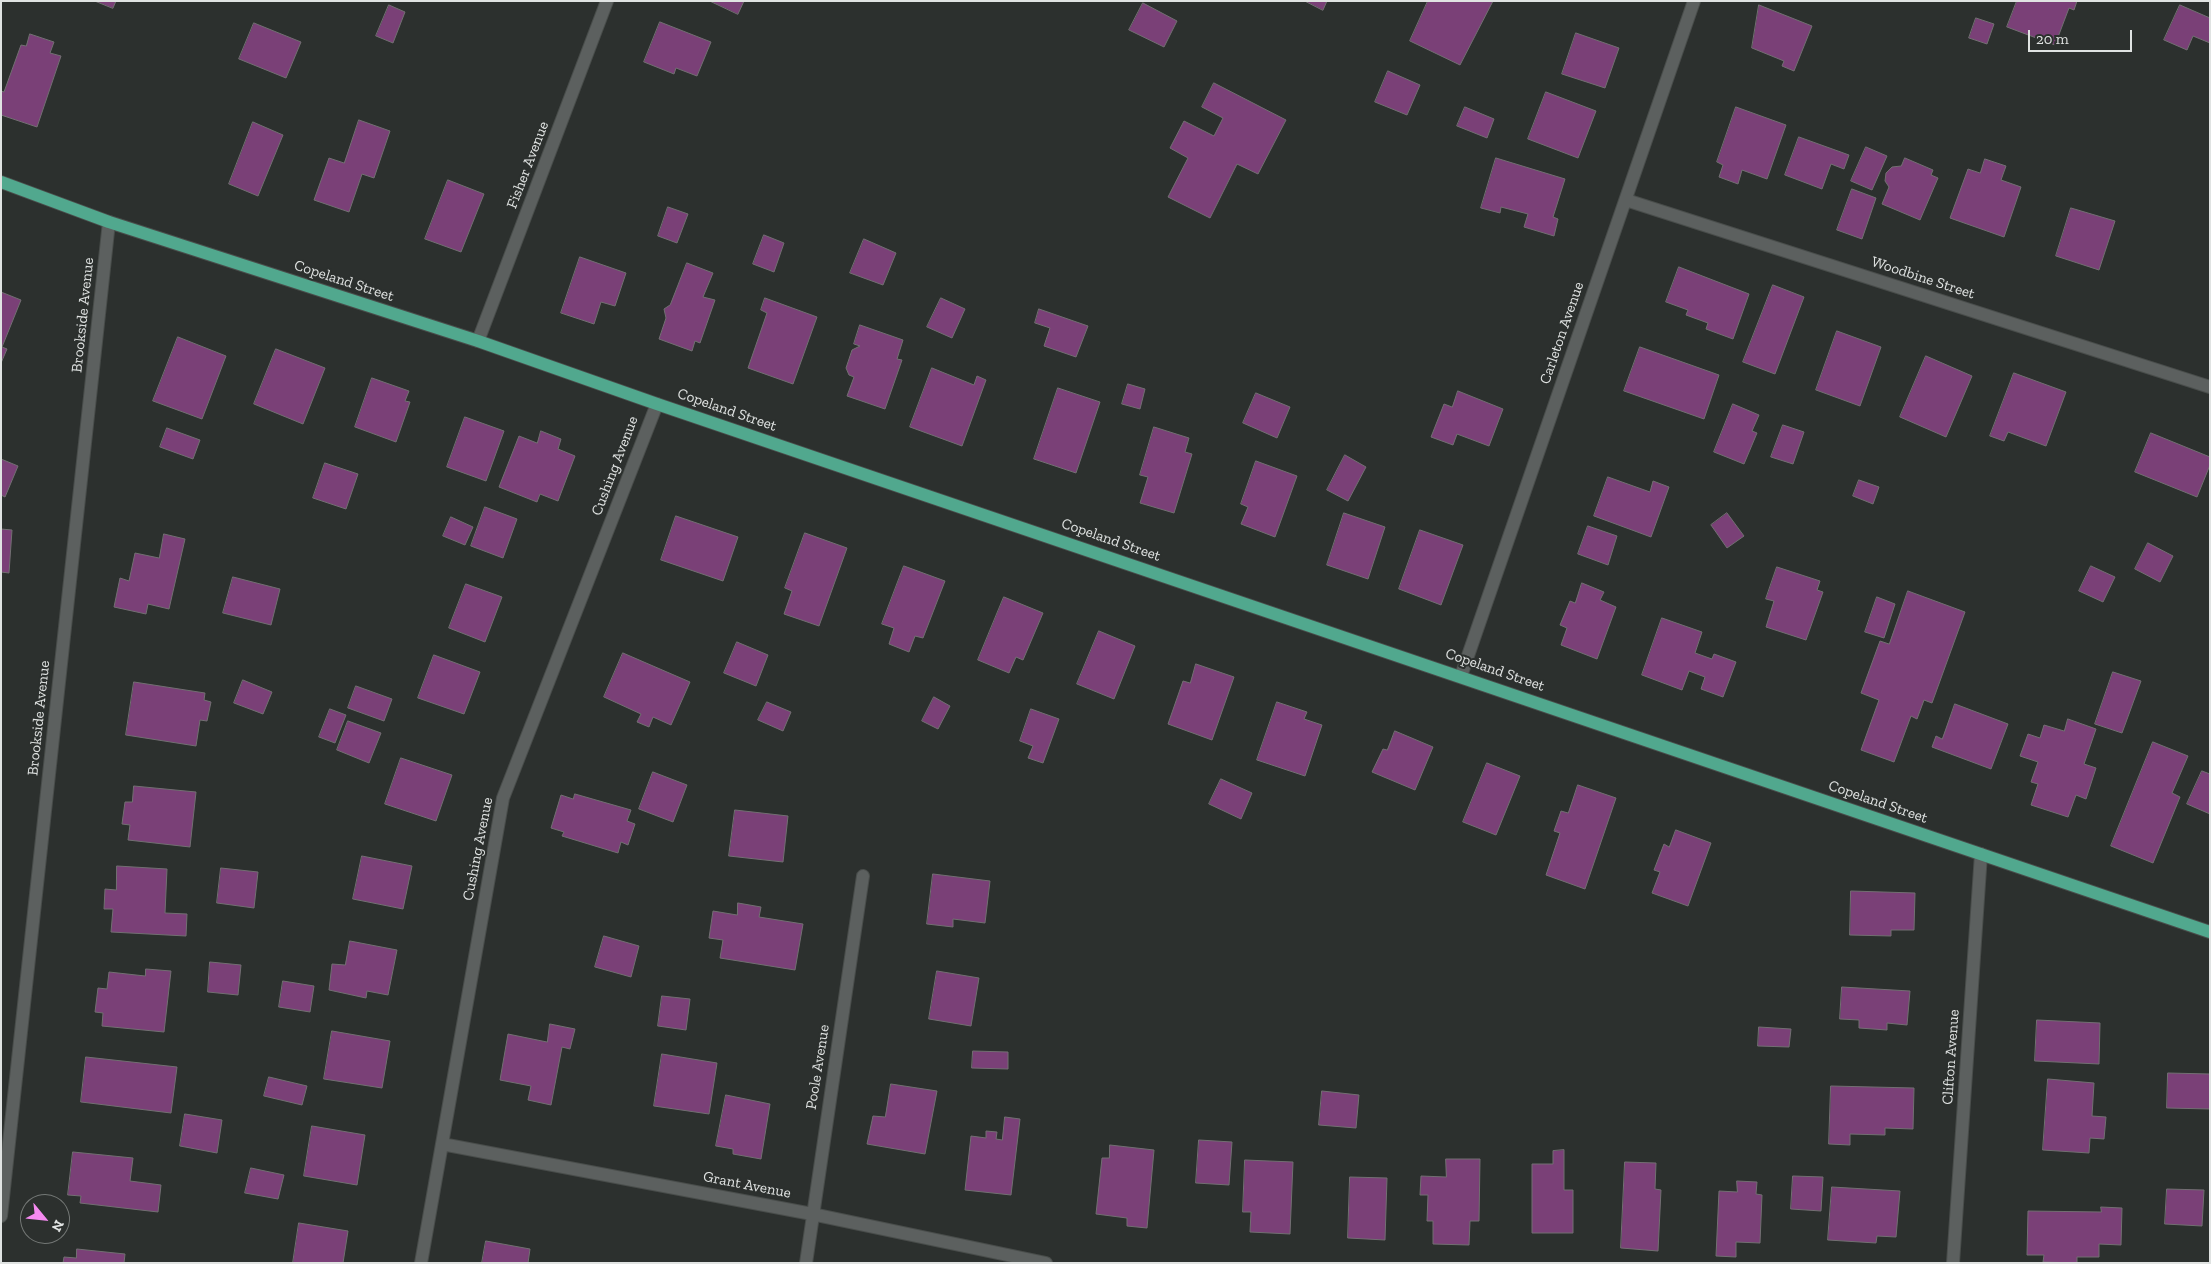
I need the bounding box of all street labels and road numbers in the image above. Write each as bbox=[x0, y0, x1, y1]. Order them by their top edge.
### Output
street label: Fisher Avenue bbox=[503, 119, 553, 211]
street label: Woodbine Street bbox=[1869, 253, 1977, 303]
street label: Copeland Street bbox=[292, 256, 396, 306]
street label: Brookside Avenue bbox=[68, 257, 98, 373]
street label: Carleton Avenue bbox=[1536, 280, 1588, 386]
street label: Copeland Street bbox=[675, 385, 779, 435]
street label: Cushing Avenue bbox=[588, 414, 642, 518]
street label: Copeland Street bbox=[1059, 515, 1163, 565]
street label: Copeland Street bbox=[1443, 645, 1547, 695]
street label: Brookside Avenue bbox=[24, 660, 54, 776]
street label: Copeland Street bbox=[1826, 777, 1930, 827]
street label: Cushing Avenue bbox=[459, 796, 497, 902]
street label: Clifton Avenue bbox=[1939, 1009, 1963, 1105]
street label: Poole Avenue bbox=[802, 1023, 834, 1111]
street label: Grant Avenue bbox=[702, 1168, 792, 1202]

